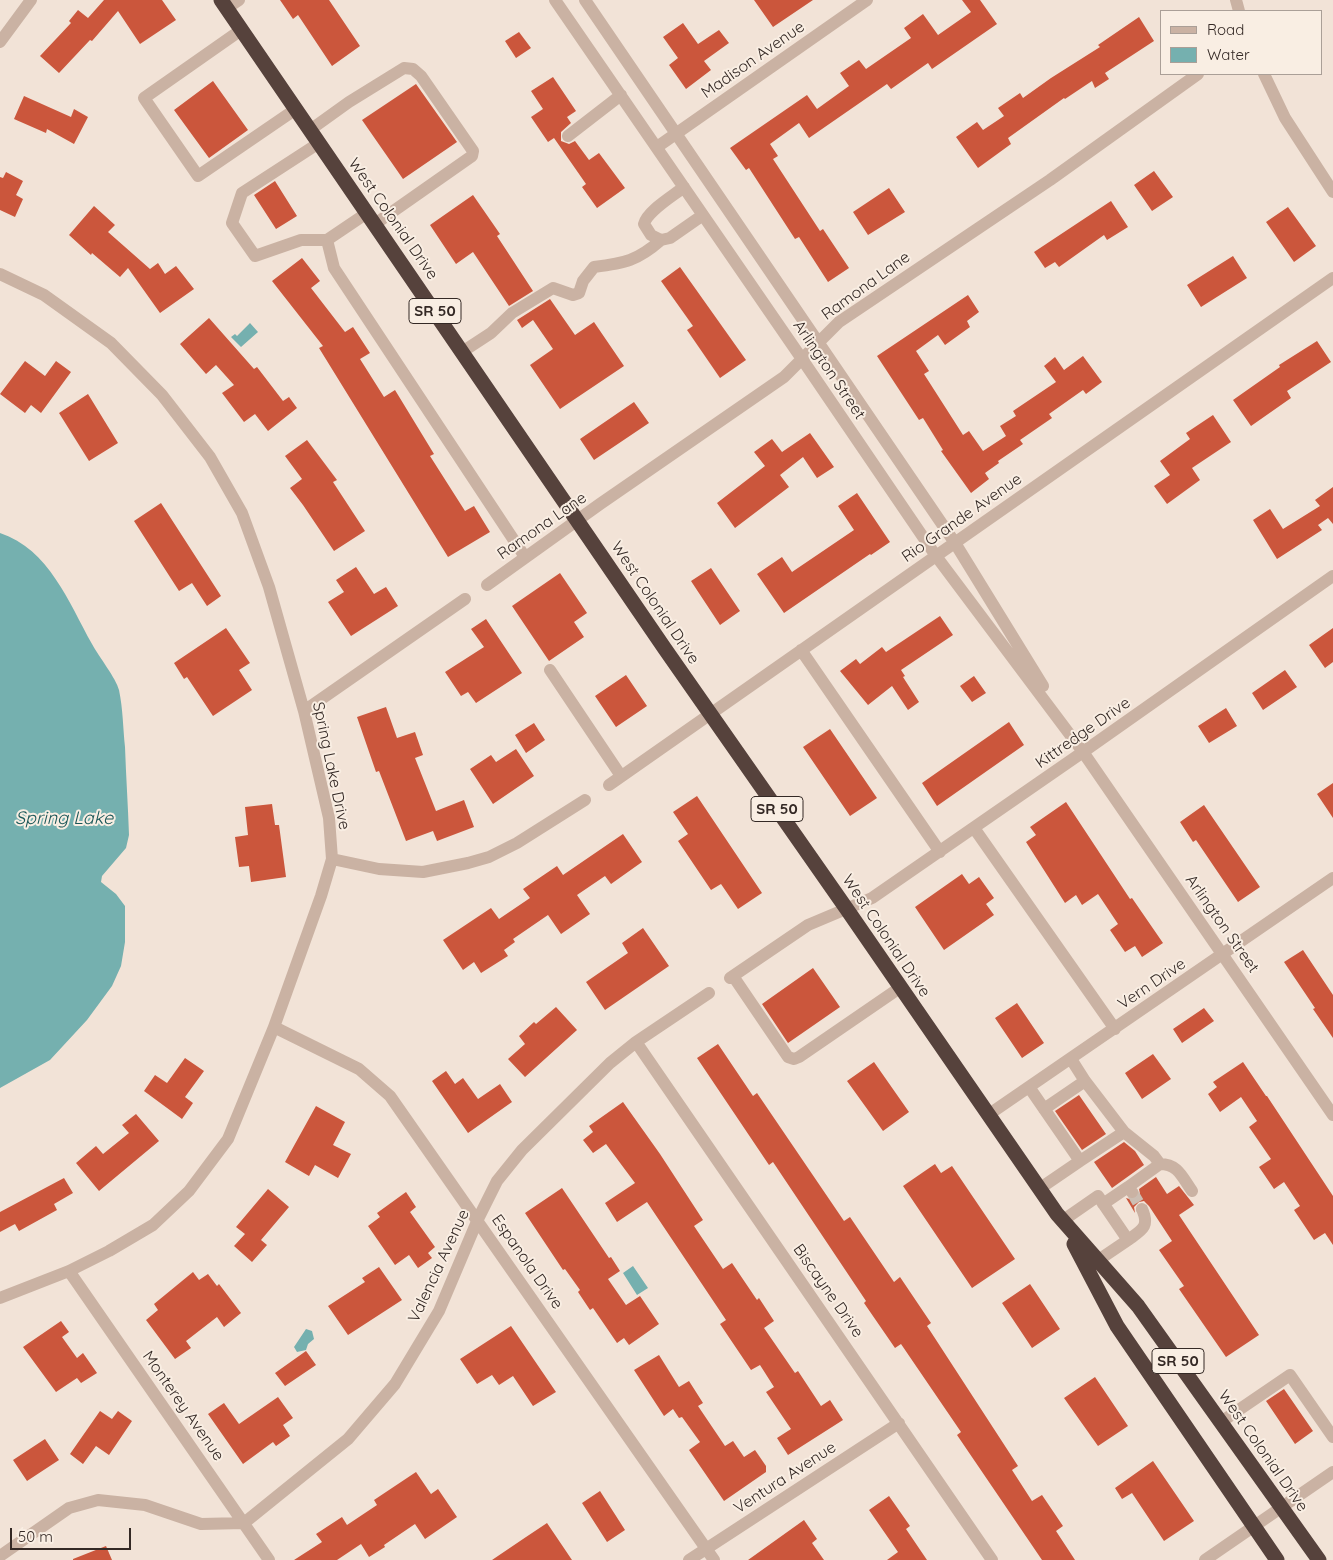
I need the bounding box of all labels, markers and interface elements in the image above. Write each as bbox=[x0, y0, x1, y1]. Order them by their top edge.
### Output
legend bbox=[1160, 10, 1323, 75]
street label: Madison Avenue bbox=[698, 17, 808, 103]
text: Road bbox=[1207, 20, 1244, 39]
text: Water bbox=[1207, 45, 1250, 64]
street label: West Colonial Drive bbox=[344, 155, 442, 283]
street label: Ramona Lane bbox=[818, 248, 914, 324]
road number: SR 50 bbox=[409, 298, 461, 324]
street label: Arlington Street bbox=[789, 317, 869, 423]
street label: Rio Grande Avenue bbox=[898, 469, 1026, 567]
street label: Ramona Lane bbox=[494, 488, 590, 564]
street label: West Colonial Drive bbox=[607, 538, 703, 668]
street label: Kittredge Drive bbox=[1032, 693, 1134, 773]
street label: Spring Lake Drive bbox=[308, 700, 354, 832]
road number: SR 50 bbox=[751, 796, 803, 822]
water label: Spring Lake bbox=[15, 808, 113, 830]
street label: West Colonial Drive bbox=[838, 871, 934, 1001]
street label: Arlington Street bbox=[1181, 871, 1263, 977]
street label: Vern Drive bbox=[1114, 954, 1190, 1014]
street label: Valencia Avenue bbox=[404, 1206, 474, 1326]
street label: Espanola Drive bbox=[487, 1211, 567, 1313]
street label: Biscayne Drive bbox=[789, 1241, 867, 1341]
street label: Monterey Avenue bbox=[138, 1347, 228, 1465]
road number: SR 50 bbox=[1152, 1348, 1204, 1374]
street label: West Colonial Drive bbox=[1214, 1387, 1312, 1515]
street label: Ventura Avenue bbox=[730, 1438, 840, 1518]
scale bar bbox=[12, 1518, 134, 1550]
text: 50 m bbox=[18, 1527, 53, 1546]

